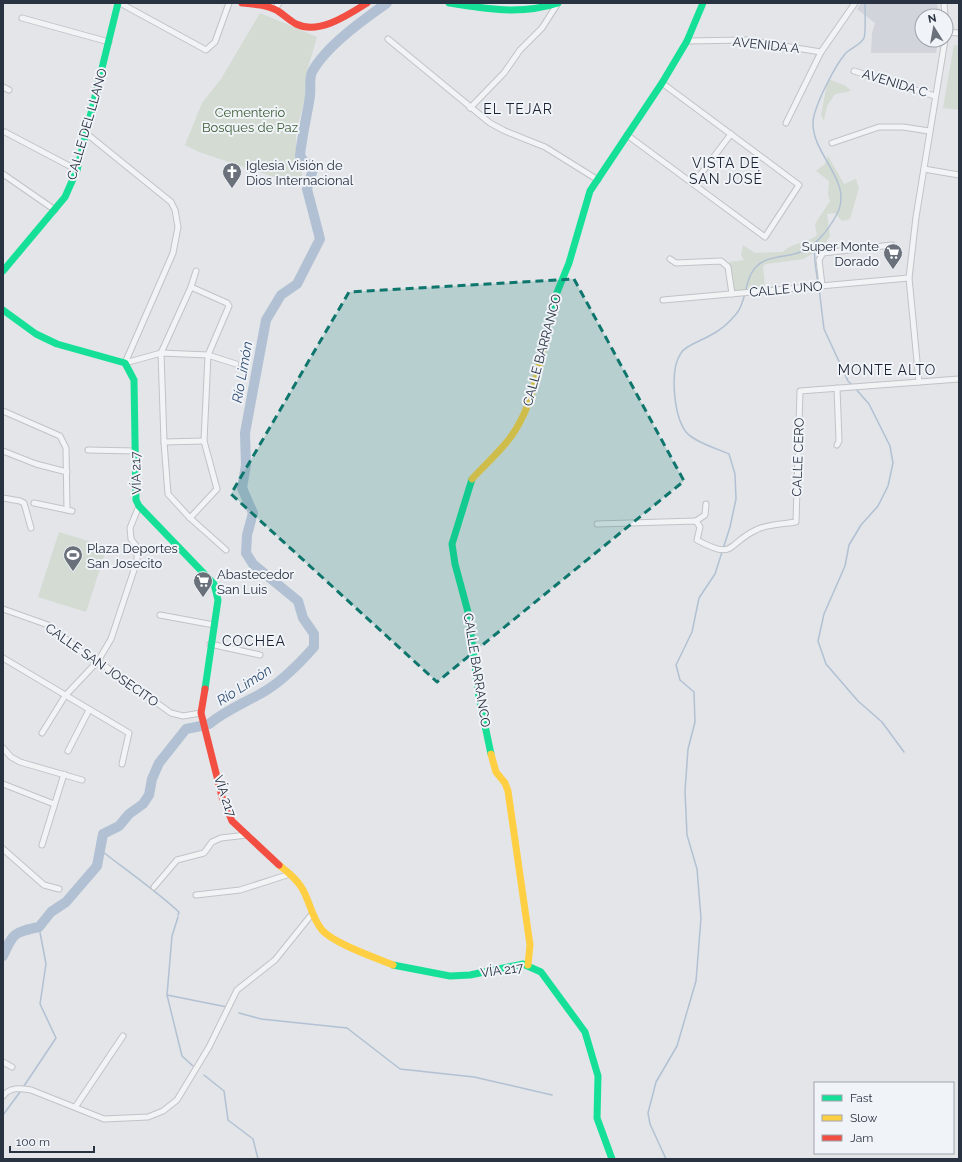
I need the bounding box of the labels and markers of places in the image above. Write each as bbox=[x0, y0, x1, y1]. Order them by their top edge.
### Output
place label: Iglesia Visión de Dios Internacional bbox=[246, 158, 354, 188]
church icon: Iglesia Visión de Dios Internacional bbox=[221, 161, 243, 189]
place label: Super Monte Dorado bbox=[802, 239, 879, 269]
supermarket icon: Super Monte Dorado bbox=[882, 242, 904, 270]
place label: Plaza Deportes San Josecito bbox=[87, 541, 178, 571]
sports icon: Plaza Deportes San Josecito bbox=[62, 544, 84, 572]
place label: Abastecedor San Luis bbox=[217, 567, 295, 597]
supermarket icon: Abastecedor San Luis bbox=[192, 570, 214, 598]

